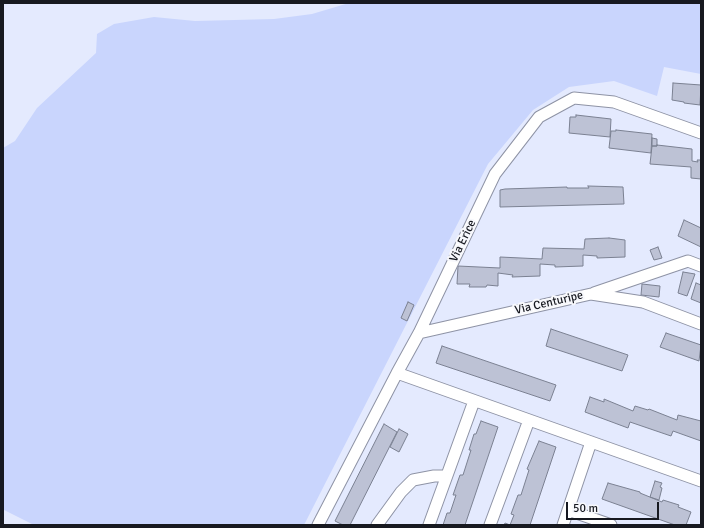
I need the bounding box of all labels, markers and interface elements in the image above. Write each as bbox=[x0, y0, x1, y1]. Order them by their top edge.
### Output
street label: Via Erice bbox=[447, 218, 479, 264]
street label: Via Centuripe bbox=[513, 288, 585, 318]
scale bar bbox=[568, 494, 661, 520]
text: 50 m bbox=[573, 501, 598, 516]

